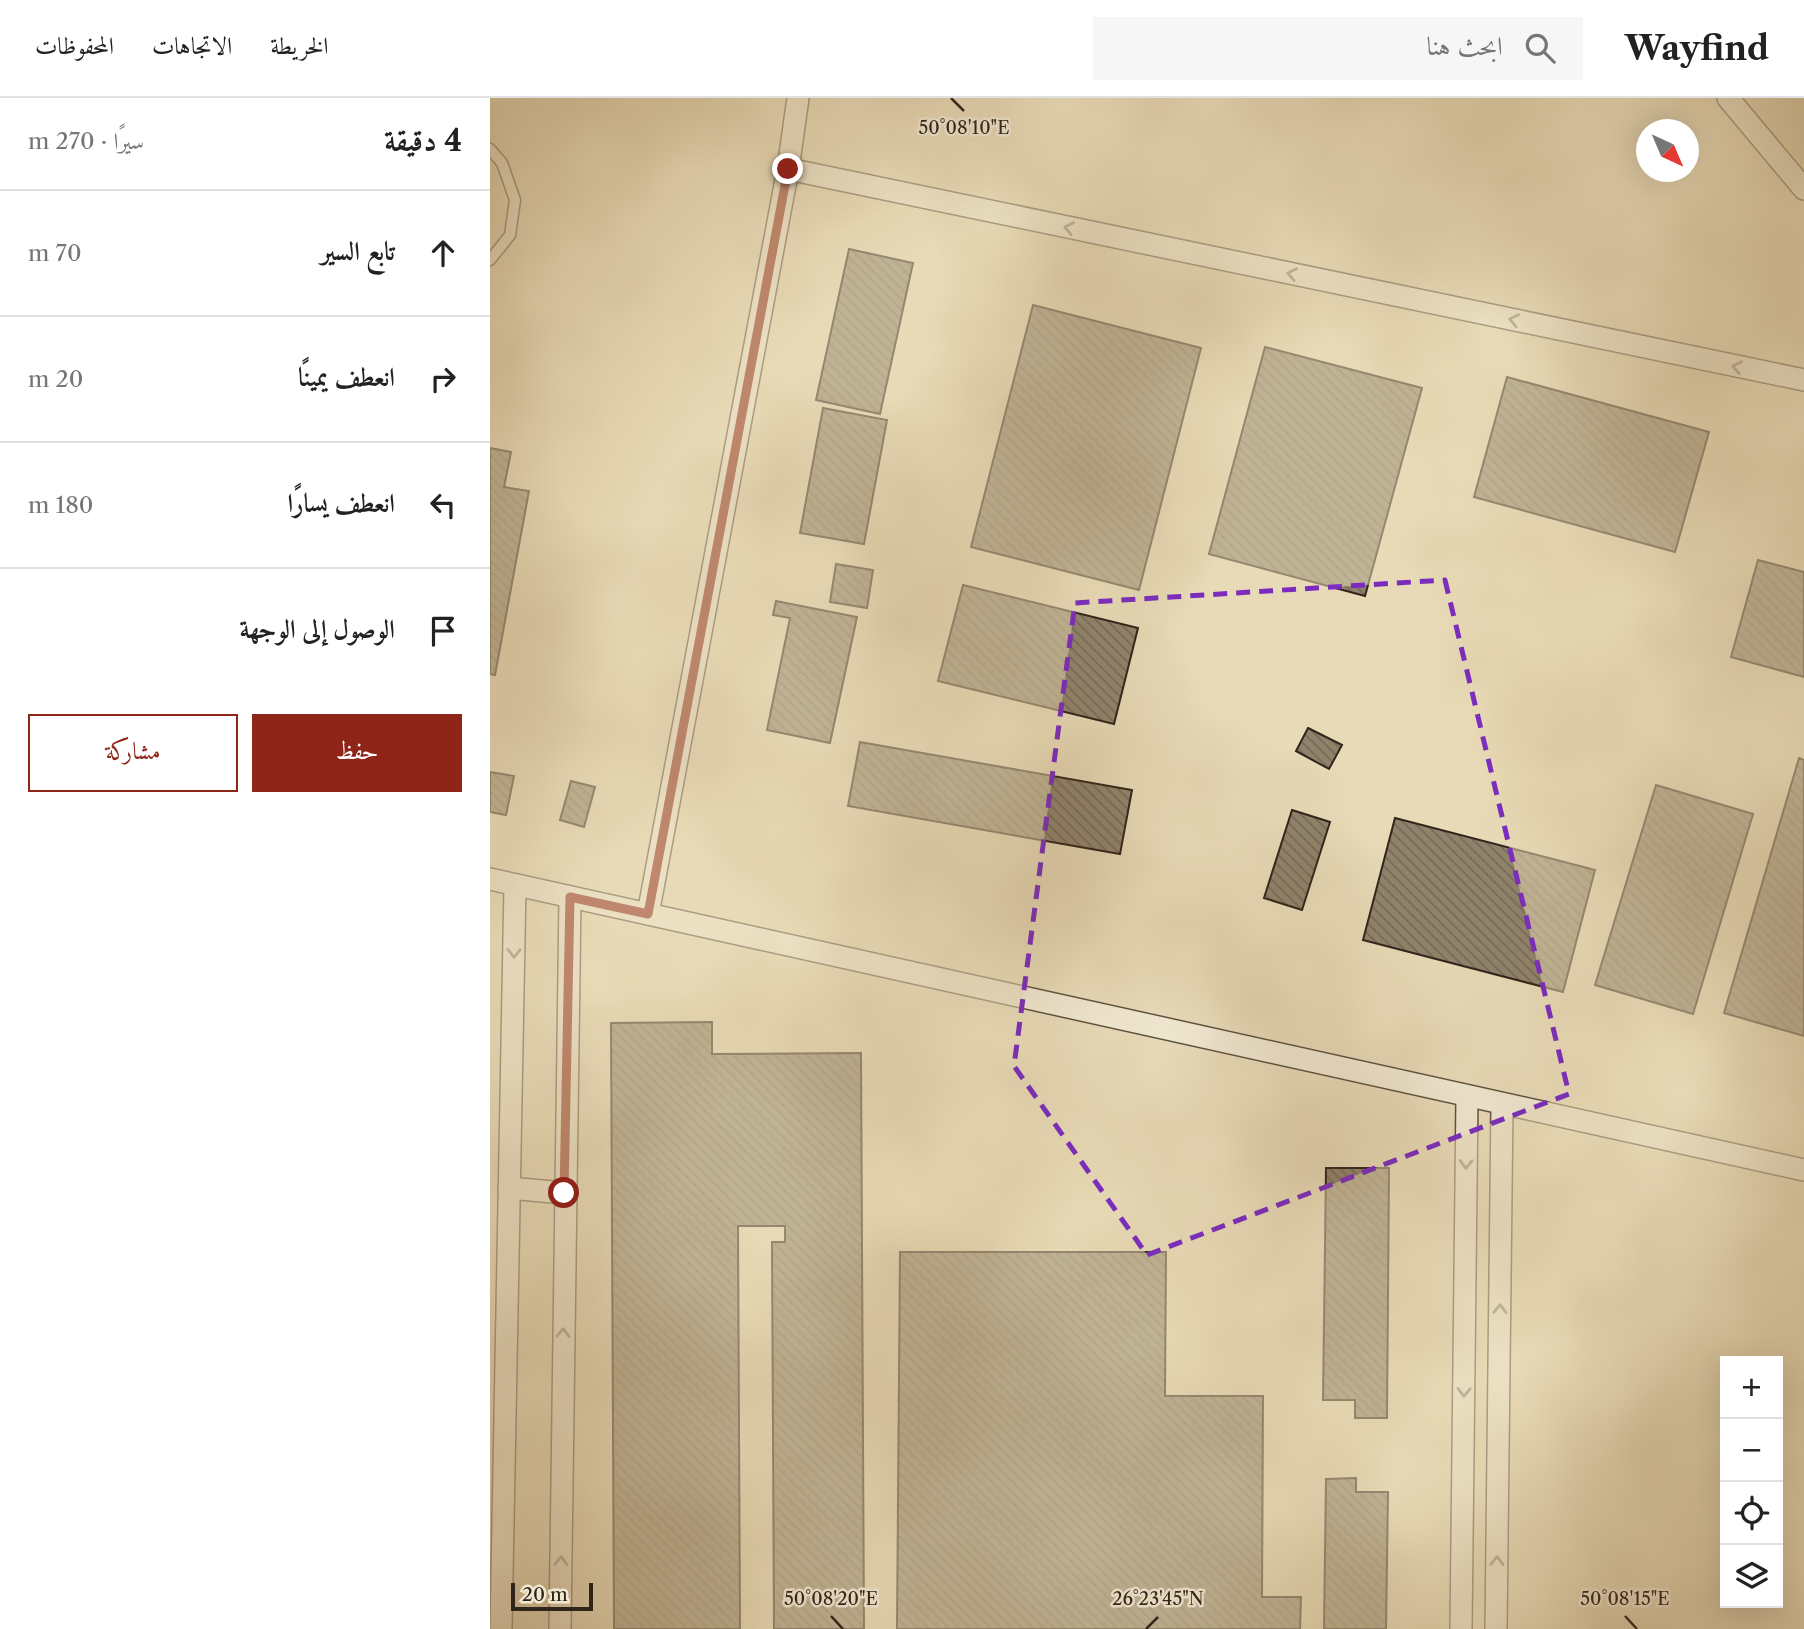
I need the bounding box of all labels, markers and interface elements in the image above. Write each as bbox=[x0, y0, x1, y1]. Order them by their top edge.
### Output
search box bbox=[1093, 17, 1583, 80]
text: Wayfind bbox=[1625, 28, 1769, 69]
icon: search bbox=[1521, 29, 1559, 67]
text: ابحث هنا bbox=[1426, 30, 1503, 62]
text: المحفوظات bbox=[35, 31, 114, 60]
text: الاتجاهات bbox=[152, 31, 232, 60]
text: الخريطة bbox=[270, 31, 329, 60]
text: 50°08'10"E bbox=[918, 117, 1010, 139]
north arrow bbox=[1636, 119, 1699, 182]
text: 4 دقيقة bbox=[384, 122, 462, 159]
text: سيرًا · 270 m bbox=[28, 127, 144, 155]
route end bbox=[772, 153, 803, 184]
one-way arrow bbox=[1063, 221, 1075, 236]
icon: ahead bbox=[424, 234, 462, 272]
text: تابع السير bbox=[321, 235, 395, 267]
text: 70 m bbox=[28, 239, 81, 267]
one-way arrow bbox=[1286, 268, 1298, 283]
one-way arrow bbox=[1508, 314, 1520, 329]
icon: right bbox=[424, 360, 462, 398]
one-way arrow bbox=[1731, 360, 1743, 375]
text: انعطف يمينًا bbox=[298, 361, 395, 393]
text: 20 m bbox=[28, 365, 83, 393]
icon: left bbox=[424, 486, 462, 524]
text: انعطف يسارًا bbox=[287, 487, 395, 519]
text: 180 m bbox=[28, 491, 93, 519]
icon: arrive bbox=[424, 612, 462, 650]
text: الوصول إلى الوجهة bbox=[240, 613, 395, 645]
button: مشاركة bbox=[28, 714, 238, 792]
button: حفظ bbox=[252, 714, 462, 792]
one-way arrow bbox=[506, 948, 521, 959]
one-way arrow bbox=[1458, 1160, 1474, 1170]
route start bbox=[548, 1177, 579, 1208]
one-way arrow bbox=[1492, 1303, 1508, 1314]
one-way arrow bbox=[555, 1328, 571, 1338]
map controls bbox=[1720, 1356, 1783, 1608]
button: + bbox=[1720, 1356, 1783, 1419]
one-way arrow bbox=[1456, 1387, 1472, 1398]
button: − bbox=[1720, 1419, 1783, 1482]
button: locate bbox=[1720, 1482, 1783, 1545]
button: layers bbox=[1720, 1545, 1783, 1608]
one-way arrow bbox=[553, 1555, 569, 1566]
one-way arrow bbox=[1489, 1555, 1505, 1566]
scale bar bbox=[511, 1580, 593, 1612]
text: 20 m bbox=[522, 1583, 568, 1606]
text: 50°08'20"E bbox=[784, 1588, 878, 1610]
text: 26°23'45"N bbox=[1112, 1588, 1204, 1610]
text: 50°08'15"E bbox=[1580, 1588, 1670, 1610]

